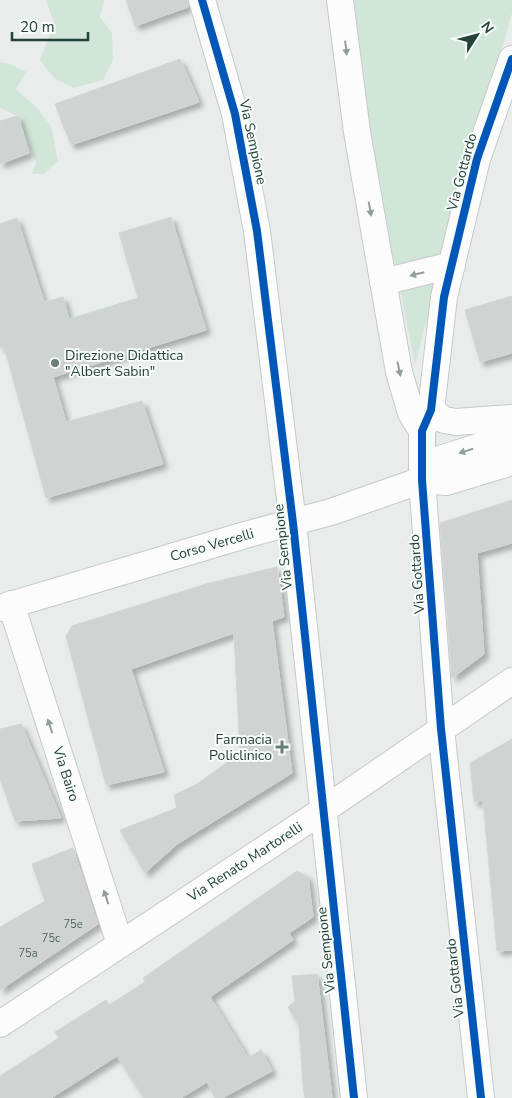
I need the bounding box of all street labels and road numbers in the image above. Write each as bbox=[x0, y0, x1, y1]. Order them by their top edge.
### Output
street label: Via Sempione bbox=[235, 97, 271, 186]
street label: Via Gottardo bbox=[442, 131, 482, 214]
street label: Via Sempione bbox=[269, 503, 297, 592]
street label: Corso Vercelli bbox=[168, 524, 256, 566]
street label: Via Gottardo bbox=[405, 533, 429, 615]
street label: Via Bairo bbox=[48, 743, 84, 804]
street label: Via Renato Martorelli bbox=[183, 818, 306, 907]
street label: Via Sempione bbox=[312, 906, 340, 995]
street label: Via Gottardo bbox=[441, 937, 469, 1020]

